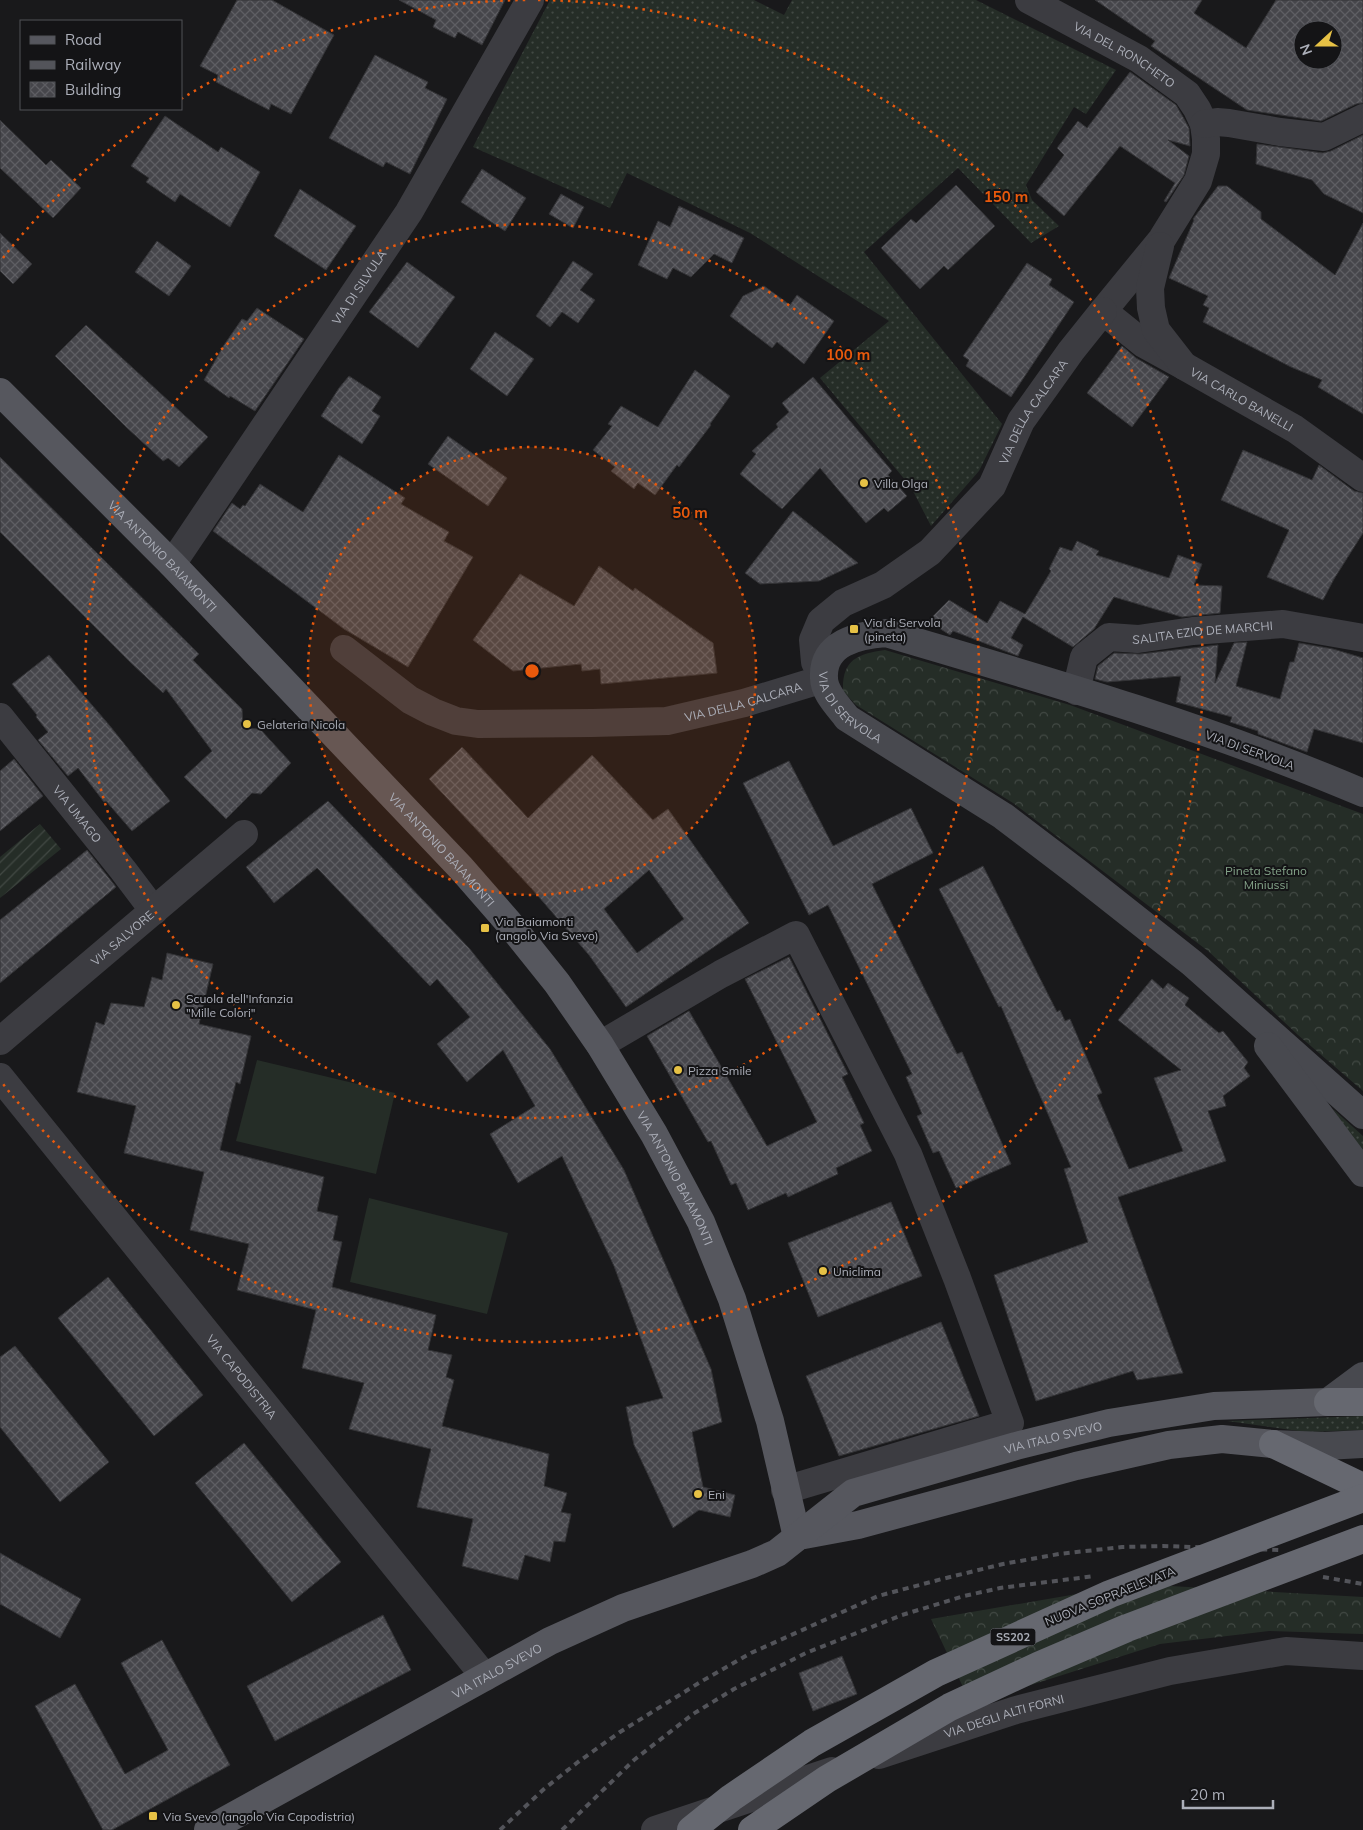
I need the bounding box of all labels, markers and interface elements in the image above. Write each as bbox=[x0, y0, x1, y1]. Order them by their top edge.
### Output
street label: VIA DEL RONCHETO bbox=[1071, 18, 1178, 90]
legend bbox=[20, 20, 182, 110]
north arrow bbox=[1293, 20, 1343, 70]
text: Road bbox=[65, 30, 102, 49]
text: N bbox=[1296, 41, 1316, 58]
text: Railway bbox=[65, 55, 121, 74]
text: Building bbox=[65, 80, 121, 99]
text: 150 m bbox=[984, 187, 1028, 206]
street label: VIA DI SILVULA bbox=[328, 247, 389, 327]
text: 100 m bbox=[826, 345, 870, 364]
street label: VIA DELLA CALCARA bbox=[995, 356, 1071, 466]
street label: VIA CARLO BANELLI bbox=[1188, 364, 1296, 434]
place label: Villa Olga bbox=[874, 476, 928, 491]
marker: Villa Olga bbox=[858, 477, 870, 489]
street label: VIA ANTONIO BAIAMONTI bbox=[105, 497, 220, 614]
text: 50 m bbox=[672, 503, 708, 522]
place label: Via di Servola (pineta) bbox=[864, 615, 941, 644]
street label: SALITA EZIO DE MARCHI bbox=[1132, 617, 1273, 647]
marker: Via di Servola (pineta) bbox=[848, 623, 860, 635]
centre of rings bbox=[523, 662, 541, 680]
street label: VIA DI SERVOLA bbox=[816, 671, 885, 746]
street label: VIA DELLA CALCARA bbox=[683, 678, 804, 724]
place label: Gelateria Nicola bbox=[257, 717, 345, 732]
marker: Gelateria Nicola bbox=[241, 718, 253, 730]
street label: VIA DI SERVOLA bbox=[1203, 727, 1297, 773]
street label: VIA UMAGO bbox=[50, 782, 105, 845]
street label: VIA ANTONIO BAIAMONTI bbox=[386, 789, 498, 909]
park label: Pineta Stefano Miniussi bbox=[1225, 863, 1307, 892]
street label: VIA SALVORE bbox=[87, 907, 157, 968]
place label: Via Baiamonti (angolo Via Svevo) bbox=[495, 914, 599, 943]
marker: Via Baiamonti (angolo Via Svevo) bbox=[479, 922, 491, 934]
place label: Scuola dell'Infanzia "Mille Colori" bbox=[186, 991, 293, 1020]
marker: Scuola dell'Infanzia "Mille Colori" bbox=[170, 999, 182, 1011]
place label: Pizza Smile bbox=[688, 1063, 752, 1078]
marker: Pizza Smile bbox=[672, 1064, 684, 1076]
street label: VIA ANTONIO BAIAMONTI bbox=[634, 1108, 717, 1247]
place label: Uniclima bbox=[833, 1264, 881, 1279]
marker: Uniclima bbox=[817, 1265, 829, 1277]
street label: VIA CAPODISTRIA bbox=[203, 1331, 281, 1422]
street label: VIA ITALO SVEVO bbox=[1002, 1418, 1103, 1457]
place label: Eni bbox=[708, 1487, 725, 1502]
marker: Eni bbox=[692, 1488, 704, 1500]
street label: NUOVA SOPRAELEVATA bbox=[1043, 1563, 1178, 1629]
road number: SS202 bbox=[990, 1628, 1036, 1645]
street label: VIA ITALO SVEVO bbox=[449, 1640, 544, 1701]
street label: VIA DEGLI ALTI FORNI bbox=[942, 1691, 1065, 1741]
scale bar bbox=[1183, 1778, 1273, 1810]
text: 20 m bbox=[1190, 1785, 1225, 1804]
place label: Via Svevo (angolo Via Capodistria) bbox=[163, 1809, 355, 1824]
marker: Via Svevo (angolo Via Capodistria) bbox=[147, 1810, 159, 1822]

